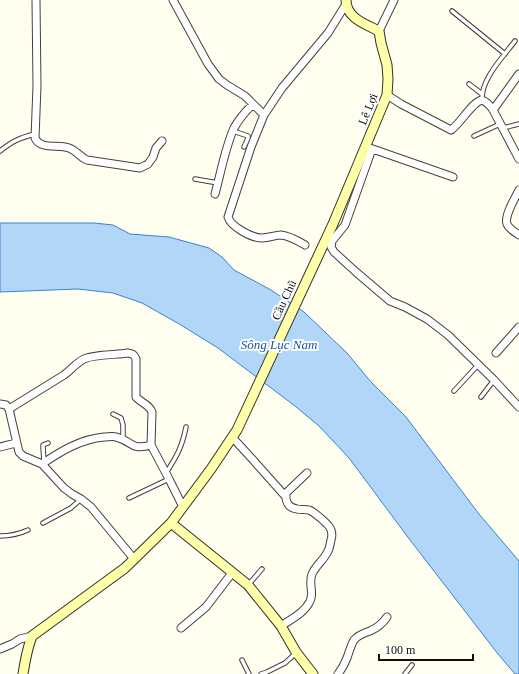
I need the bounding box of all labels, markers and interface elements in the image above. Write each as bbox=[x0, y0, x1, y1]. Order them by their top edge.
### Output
street label: Lê Lợi bbox=[355, 91, 381, 127]
street label: Cầu Chũ bbox=[269, 278, 299, 322]
water label: Sông Lục Nam bbox=[241, 337, 317, 352]
scale bar bbox=[379, 636, 473, 662]
text: 100 m bbox=[385, 643, 416, 657]

